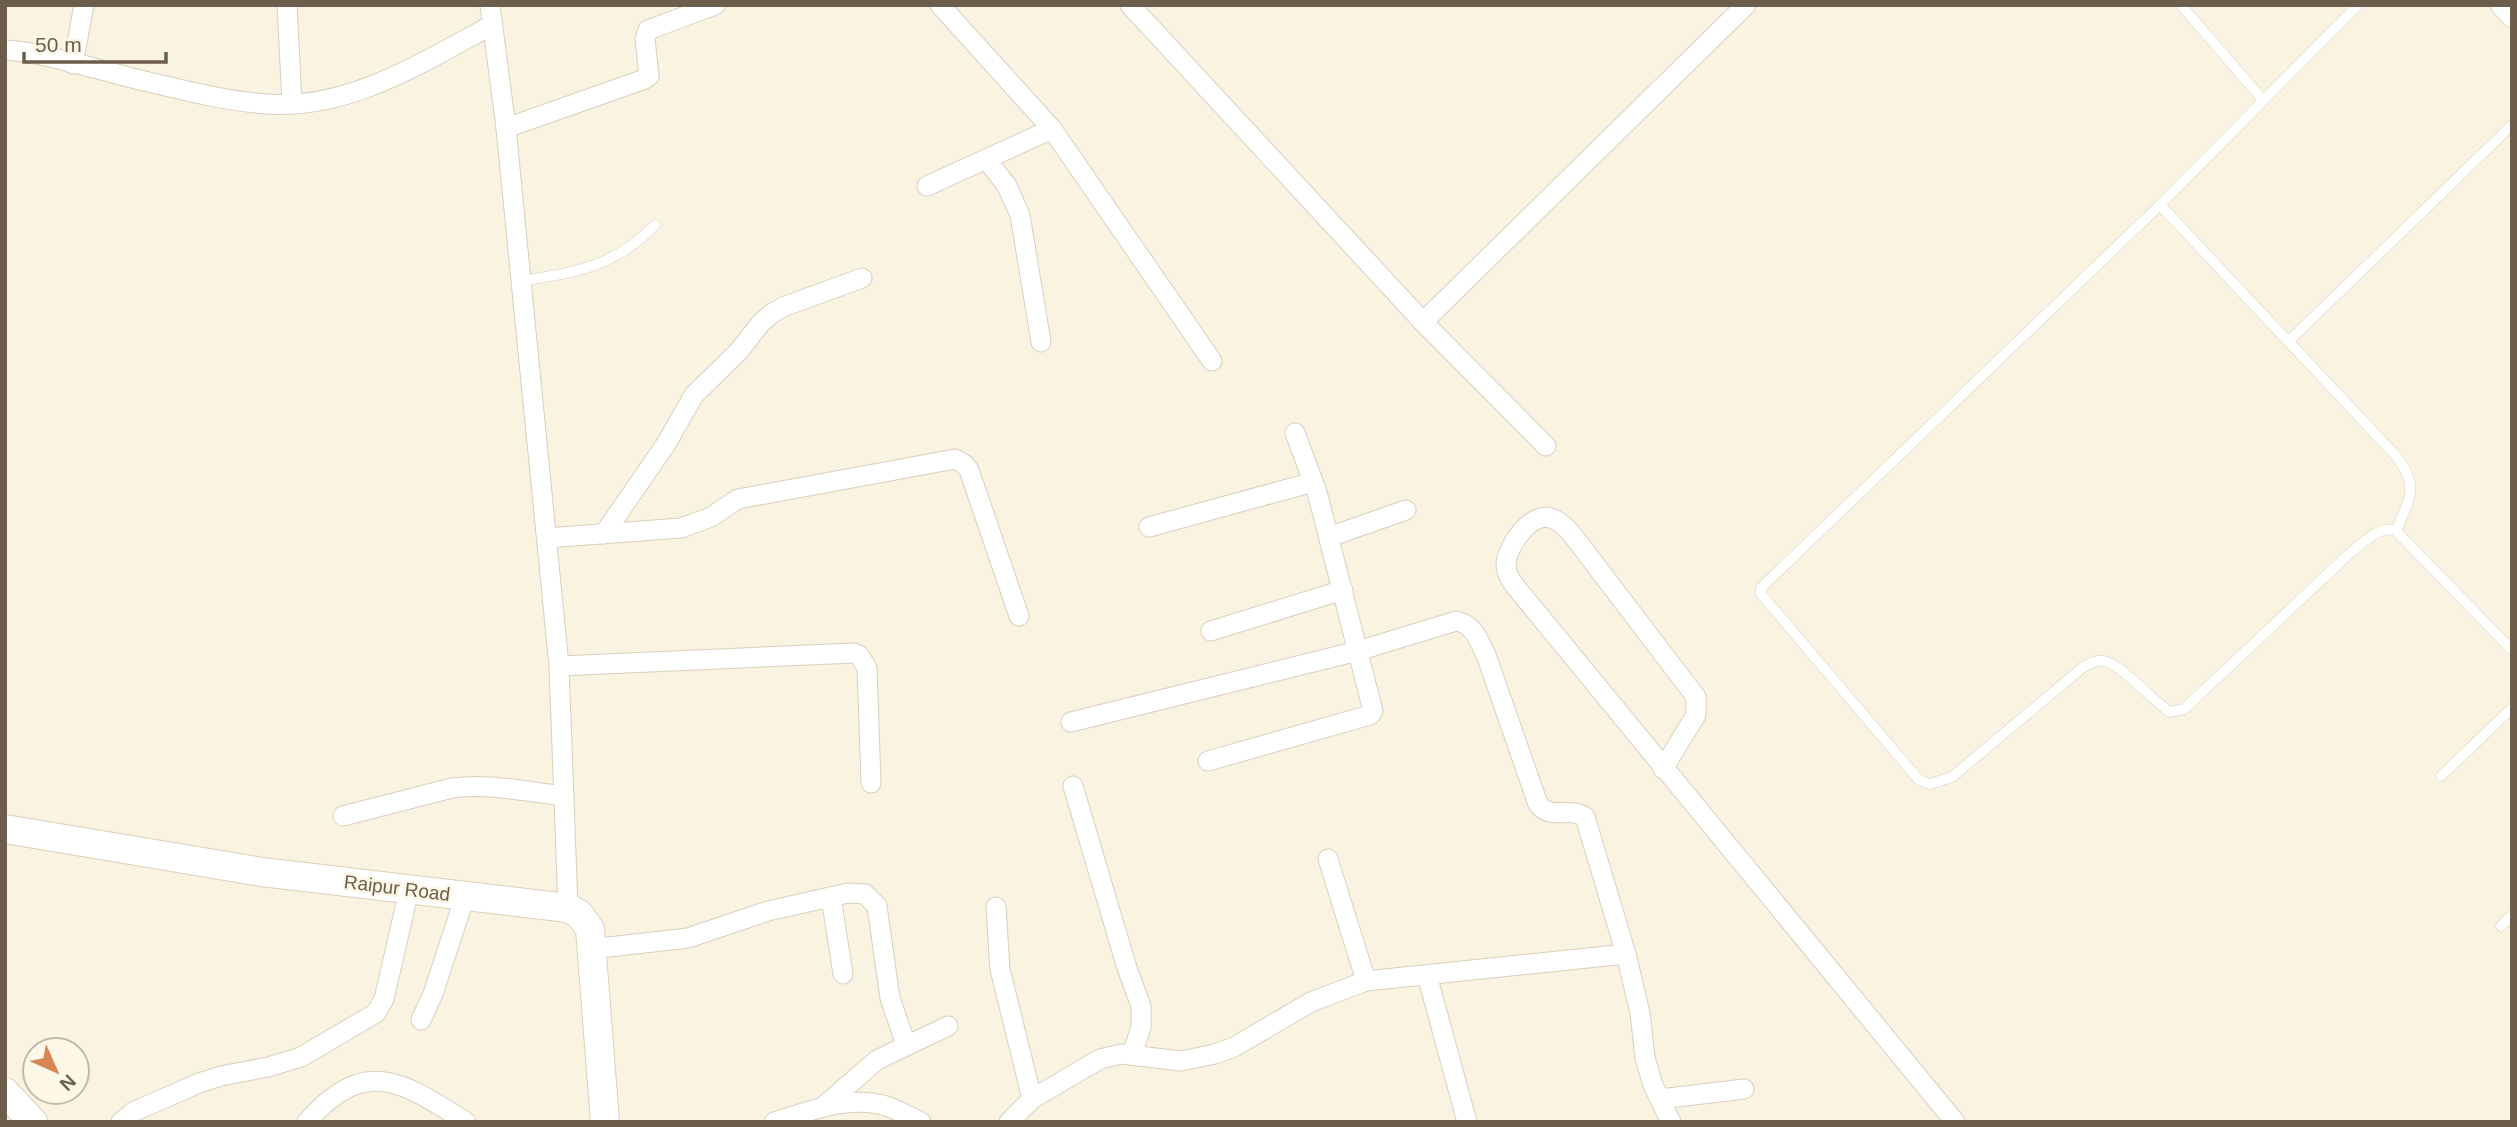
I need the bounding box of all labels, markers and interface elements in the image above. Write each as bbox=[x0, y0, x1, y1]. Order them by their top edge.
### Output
scale bar bbox=[24, 21, 166, 65]
text: 50 m bbox=[35, 33, 82, 56]
street label: Raipur Road bbox=[343, 871, 451, 905]
north arrow bbox=[21, 1036, 91, 1106]
text: N bbox=[55, 1070, 80, 1095]

